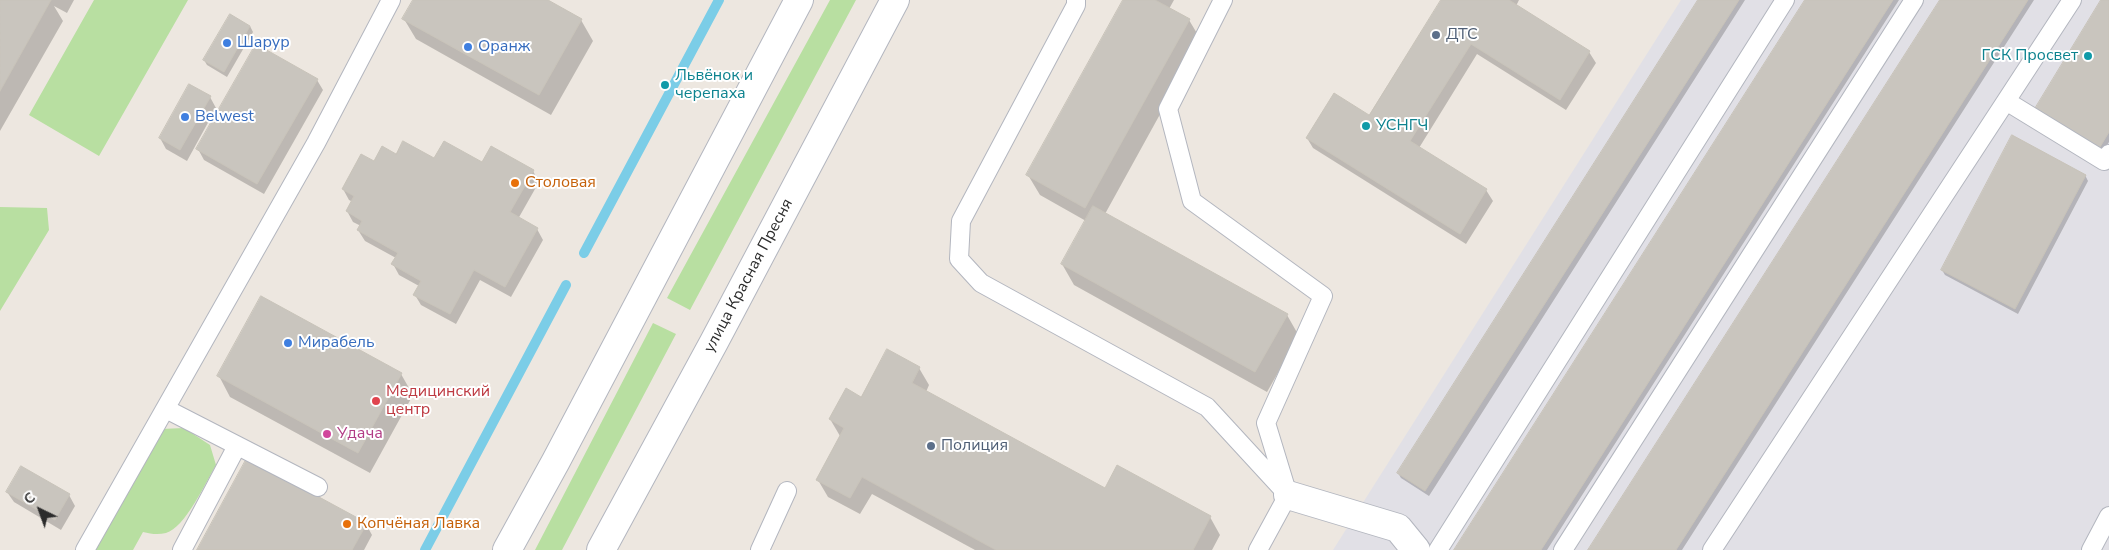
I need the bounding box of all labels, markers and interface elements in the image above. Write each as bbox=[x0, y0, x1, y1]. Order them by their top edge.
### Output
place label: ДТС bbox=[1446, 25, 1478, 45]
marker: ДТС bbox=[1430, 29, 1442, 41]
place label: Шарур bbox=[237, 33, 290, 53]
marker: Шарур bbox=[221, 37, 233, 49]
place label: Оранж bbox=[478, 37, 530, 57]
marker: Оранж bbox=[462, 41, 474, 53]
place label: ГСК Просвет bbox=[1982, 46, 2078, 66]
marker: ГСК Просвет bbox=[2082, 50, 2094, 62]
place label: Львёнок и черепаха bbox=[675, 66, 753, 104]
marker: Львёнок и черепаха bbox=[659, 79, 671, 91]
place label: Belwest bbox=[195, 107, 254, 127]
marker: Belwest bbox=[179, 111, 191, 123]
place label: УСНГЧ bbox=[1376, 116, 1428, 136]
marker: УСНГЧ bbox=[1360, 120, 1372, 132]
place label: Столовая bbox=[525, 173, 596, 193]
marker: Столовая bbox=[509, 177, 521, 189]
street label: улица Красная Пресня bbox=[700, 196, 798, 356]
place label: Мирабель bbox=[298, 333, 375, 353]
marker: Мирабель bbox=[282, 337, 294, 349]
place label: Медицинский центр bbox=[386, 382, 490, 420]
marker: Медицинский центр bbox=[370, 395, 382, 407]
place label: Удача bbox=[337, 424, 383, 444]
marker: Удача bbox=[321, 428, 333, 440]
place label: Полиция bbox=[941, 436, 1008, 456]
marker: Полиция bbox=[925, 440, 937, 452]
north arrow bbox=[15, 485, 65, 535]
text: С bbox=[20, 488, 40, 509]
place label: Копчёная Лавка bbox=[357, 514, 480, 534]
marker: Копчёная Лавка bbox=[341, 518, 353, 530]

